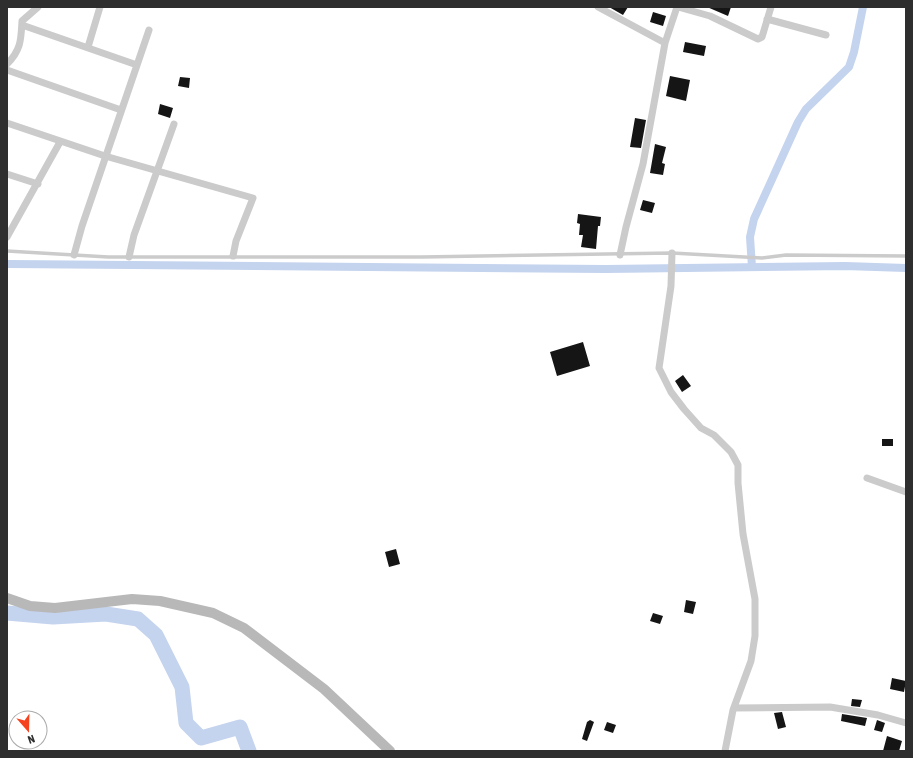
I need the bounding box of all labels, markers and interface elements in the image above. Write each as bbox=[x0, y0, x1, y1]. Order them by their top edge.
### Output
north arrow bbox=[8, 710, 48, 750]
text: N bbox=[26, 733, 37, 746]

